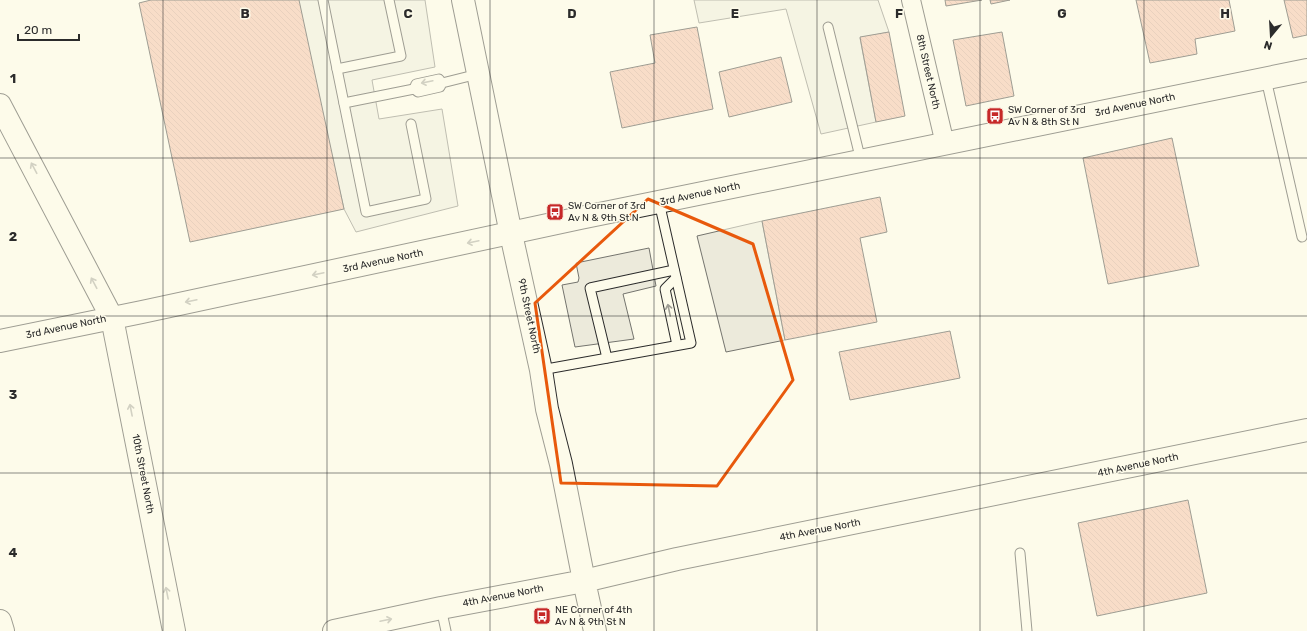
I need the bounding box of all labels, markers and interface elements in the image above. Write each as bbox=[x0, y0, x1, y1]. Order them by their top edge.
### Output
text: B bbox=[240, 6, 250, 21]
text: C bbox=[403, 6, 413, 21]
text: D bbox=[567, 6, 577, 21]
text: E bbox=[731, 6, 739, 21]
text: F bbox=[895, 6, 903, 21]
text: G bbox=[1057, 6, 1067, 21]
text: H bbox=[1220, 6, 1230, 21]
scale bar bbox=[18, 16, 79, 42]
north arrow bbox=[1251, 16, 1291, 56]
text: 20 m bbox=[24, 23, 52, 37]
street label: 8th Street North bbox=[914, 33, 942, 111]
text: N bbox=[1262, 38, 1274, 52]
text: 1 bbox=[10, 71, 16, 86]
one-way arrow bbox=[421, 78, 434, 86]
street label: 3rd Avenue North bbox=[1094, 91, 1176, 119]
place label: SW Corner of 3rd Av N & 8th St N bbox=[1008, 104, 1086, 128]
bus stop icon: SW Corner of 3rd Av N & 8th St N bbox=[985, 106, 1005, 126]
one-way arrow bbox=[29, 163, 37, 175]
street label: 3rd Avenue North bbox=[659, 180, 741, 208]
place label: SW Corner of 3rd Av N & 9th St N bbox=[568, 200, 646, 224]
bus stop icon: SW Corner of 3rd Av N & 9th St N bbox=[545, 202, 565, 222]
text: 2 bbox=[9, 229, 17, 244]
one-way arrow bbox=[467, 238, 480, 246]
street label: 3rd Avenue North bbox=[342, 247, 424, 275]
one-way arrow bbox=[312, 271, 325, 279]
street label: 9th Street North bbox=[515, 277, 543, 355]
one-way arrow bbox=[90, 278, 97, 290]
one-way arrow bbox=[185, 298, 198, 306]
one-way arrow bbox=[665, 303, 673, 316]
street label: 3rd Avenue North bbox=[25, 313, 107, 341]
text: 3 bbox=[9, 387, 18, 402]
one-way arrow bbox=[126, 404, 134, 417]
street label: 10th Street North bbox=[129, 433, 157, 515]
street label: 4th Avenue North bbox=[1096, 451, 1180, 479]
street label: 4th Avenue North bbox=[778, 516, 862, 544]
text: 4 bbox=[9, 545, 18, 560]
street label: 4th Avenue North bbox=[461, 582, 545, 610]
one-way arrow bbox=[162, 587, 170, 600]
place label: NE Corner of 4th Av N & 9th St N bbox=[555, 604, 632, 628]
bus stop icon: NE Corner of 4th Av N & 9th St N bbox=[532, 606, 552, 626]
one-way arrow bbox=[379, 615, 392, 623]

